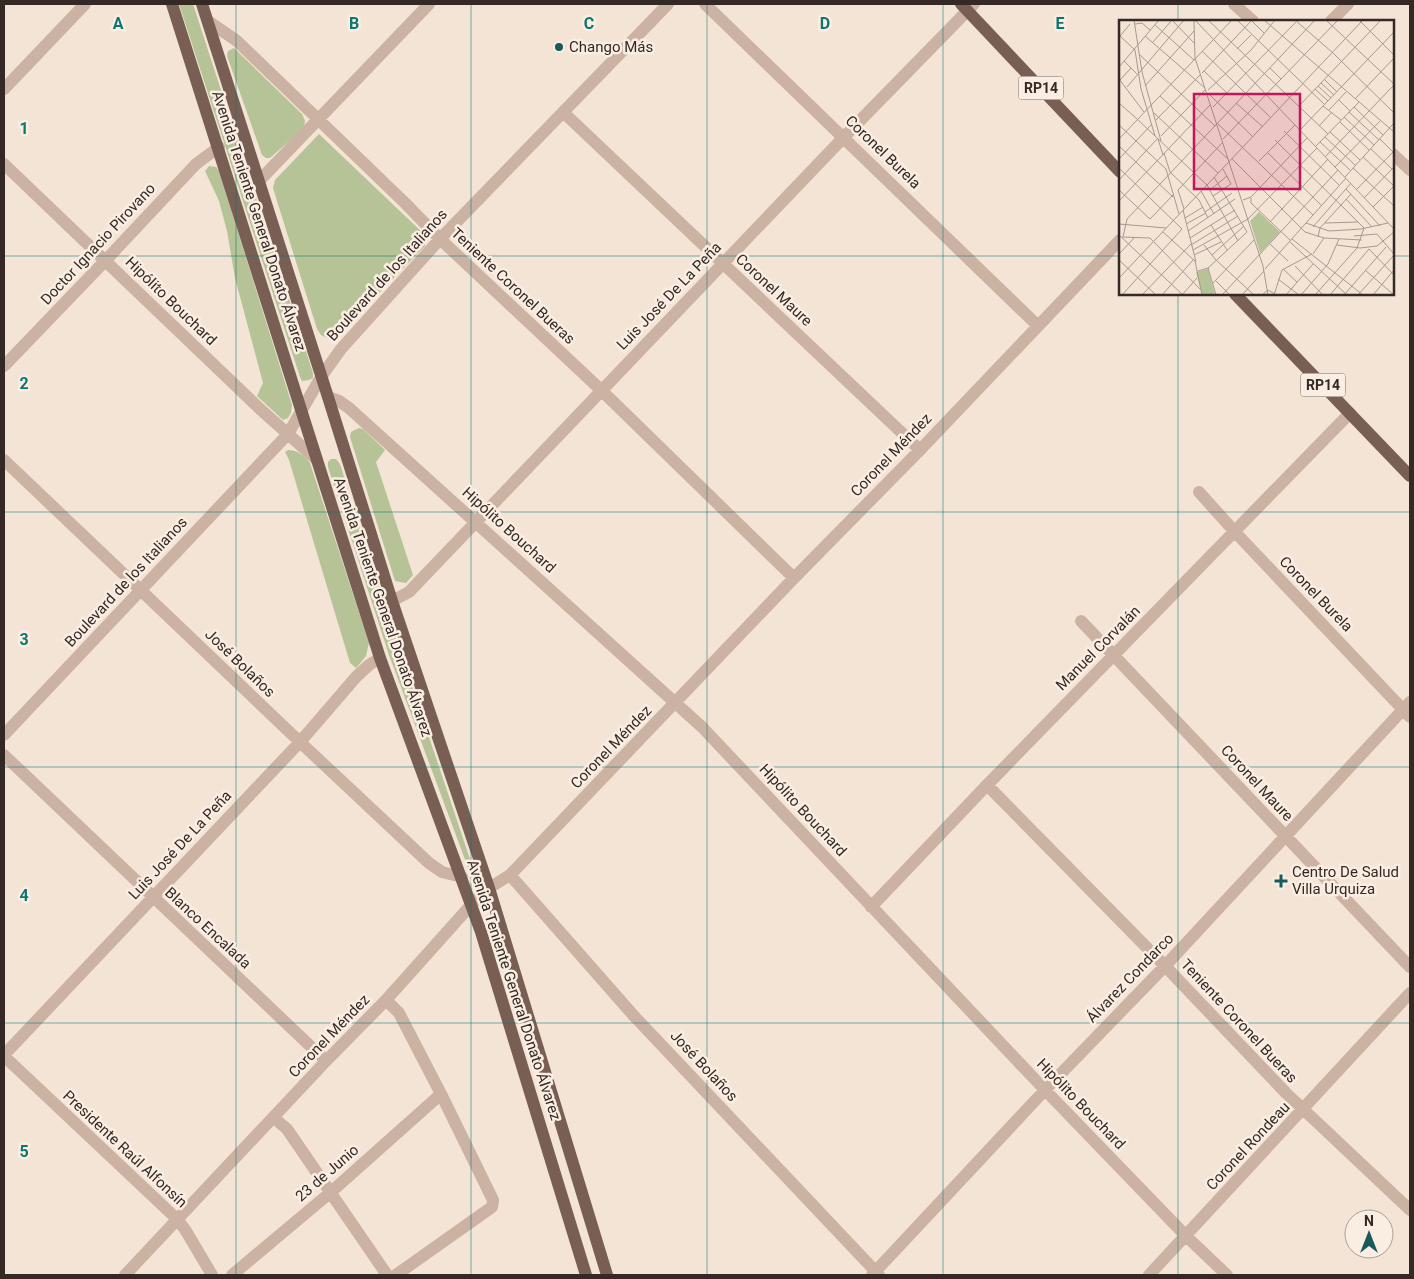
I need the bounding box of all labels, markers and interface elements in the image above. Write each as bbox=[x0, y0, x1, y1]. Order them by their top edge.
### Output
text: A bbox=[113, 14, 124, 33]
text: B bbox=[349, 14, 359, 33]
text: C bbox=[584, 14, 594, 33]
text: D bbox=[820, 14, 830, 33]
text: E bbox=[1056, 14, 1065, 33]
inset map bbox=[1119, 20, 1394, 295]
place label: Chango Más bbox=[569, 38, 653, 56]
marker: Chango Más bbox=[553, 41, 565, 53]
road number: RP14 bbox=[1018, 76, 1064, 100]
street label: Avenida Teniente General Donato Álvarez bbox=[208, 88, 310, 354]
street label: Coronel Burela bbox=[842, 112, 924, 192]
text: 1 bbox=[19, 119, 29, 138]
street label: Doctor Ignacio Pirovano bbox=[37, 179, 159, 309]
street label: Boulevard de los Italianos bbox=[323, 205, 451, 345]
street label: Teniente Coronel Bueras bbox=[447, 224, 579, 348]
street label: Luis José De La Peña bbox=[613, 238, 725, 354]
street label: Coronel Maure bbox=[732, 250, 816, 330]
street label: Hipólito Bouchard bbox=[122, 253, 220, 349]
text: 2 bbox=[19, 374, 29, 393]
road number: RP14 bbox=[1300, 374, 1346, 396]
street label: Coronel Méndez bbox=[847, 410, 935, 500]
street label: Avenida Teniente General Donato Álvarez bbox=[330, 475, 436, 739]
street label: Hipólito Bouchard bbox=[459, 483, 559, 577]
street label: Boulevard de los Italianos bbox=[61, 513, 191, 651]
street label: Coronel Burela bbox=[1276, 553, 1356, 635]
street label: Manuel Corvalán bbox=[1052, 602, 1144, 694]
street label: José Bolaños bbox=[201, 625, 279, 701]
text: 3 bbox=[19, 630, 29, 649]
street label: Coronel Méndez bbox=[567, 702, 655, 792]
street label: Coronel Maure bbox=[1217, 741, 1297, 825]
street label: Hipólito Bouchard bbox=[756, 760, 850, 860]
street label: Luis José De La Peña bbox=[125, 787, 235, 903]
street label: Avenida Teniente General Donato Álvarez bbox=[463, 857, 565, 1123]
place label: Centro De Salud Villa Urquiza bbox=[1292, 863, 1399, 898]
marker: Centro De Salud Villa Urquiza bbox=[1274, 874, 1288, 888]
street label: Blanco Encalada bbox=[161, 884, 255, 972]
text: 4 bbox=[19, 886, 29, 905]
street label: Álvarez Condarco bbox=[1083, 930, 1177, 1026]
street label: Teniente Coronel Bueras bbox=[1177, 955, 1301, 1087]
street label: Coronel Méndez bbox=[285, 991, 373, 1081]
street label: José Bolaños bbox=[667, 1027, 741, 1105]
street label: Hipólito Bouchard bbox=[1033, 1055, 1129, 1153]
street label: Presidente Raúl Alfonsín bbox=[59, 1087, 191, 1211]
street label: Coronel Rondeau bbox=[1202, 1098, 1294, 1194]
street label: 23 de Junio bbox=[292, 1141, 362, 1205]
text: 5 bbox=[19, 1142, 29, 1161]
north arrow bbox=[1344, 1209, 1394, 1259]
text: N bbox=[1364, 1213, 1374, 1229]

